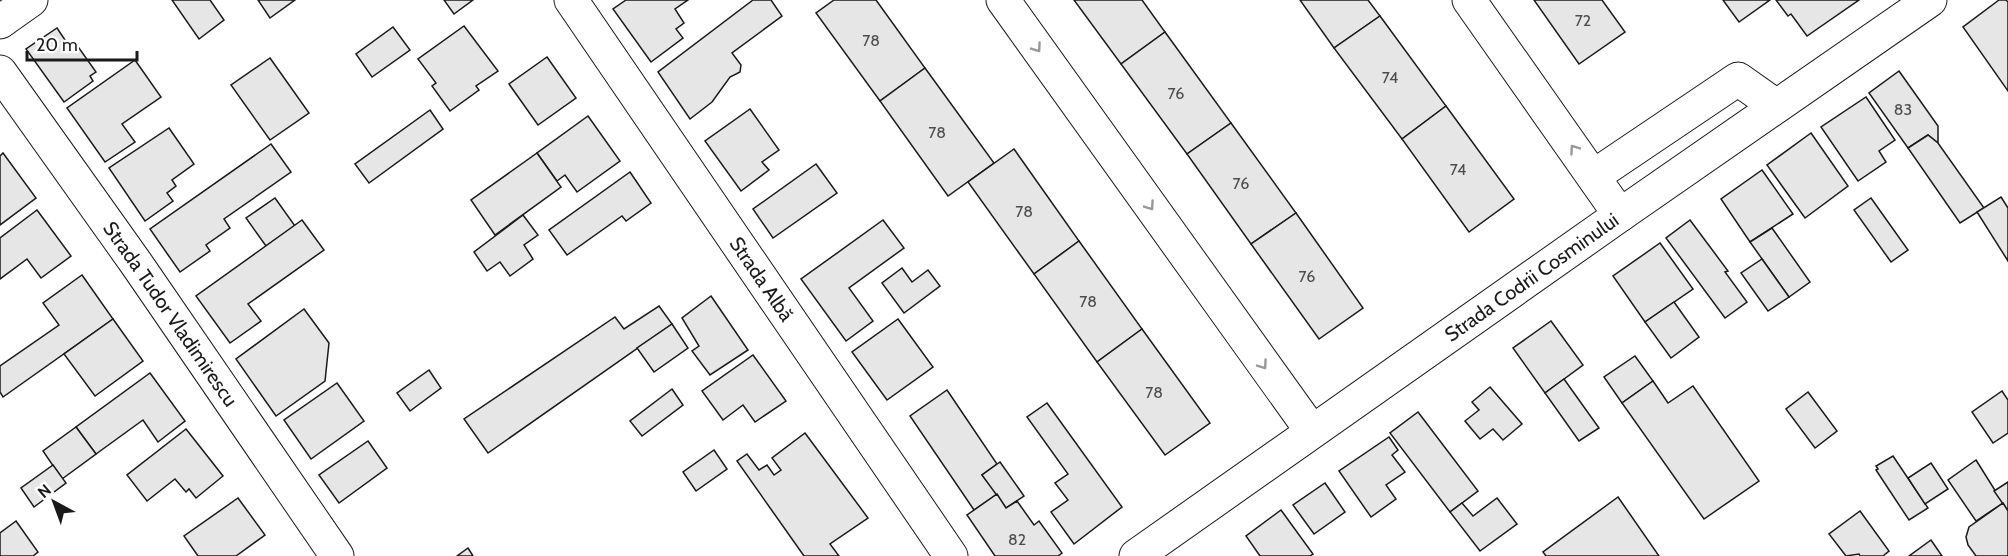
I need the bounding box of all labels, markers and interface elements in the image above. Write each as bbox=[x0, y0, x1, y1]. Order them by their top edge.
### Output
house number: 72 bbox=[1575, 11, 1591, 30]
scale bar bbox=[27, 24, 136, 62]
house number: 78 bbox=[862, 31, 880, 50]
text: 20 m bbox=[36, 34, 78, 56]
one-way arrow bbox=[1030, 41, 1041, 52]
house number: 74 bbox=[1382, 68, 1398, 87]
house number: 76 bbox=[1168, 84, 1184, 103]
house number: 83 bbox=[1894, 100, 1912, 119]
house number: 78 bbox=[928, 123, 946, 142]
one-way arrow bbox=[1570, 145, 1581, 156]
house number: 74 bbox=[1450, 160, 1466, 179]
house number: 76 bbox=[1233, 174, 1249, 193]
one-way arrow bbox=[1143, 200, 1154, 211]
house number: 78 bbox=[1015, 202, 1033, 221]
street label: Strada Codrii Cosminului bbox=[1440, 208, 1623, 347]
street label: Strada Tudor Vladimirescu bbox=[98, 217, 243, 411]
street label: Strada Albă bbox=[725, 232, 799, 326]
house number: 76 bbox=[1299, 267, 1315, 286]
house number: 78 bbox=[1079, 292, 1097, 311]
one-way arrow bbox=[1256, 359, 1267, 370]
house number: 78 bbox=[1145, 383, 1163, 402]
north arrow bbox=[24, 472, 84, 532]
text: N bbox=[34, 480, 55, 502]
house number: 82 bbox=[1008, 530, 1026, 549]

